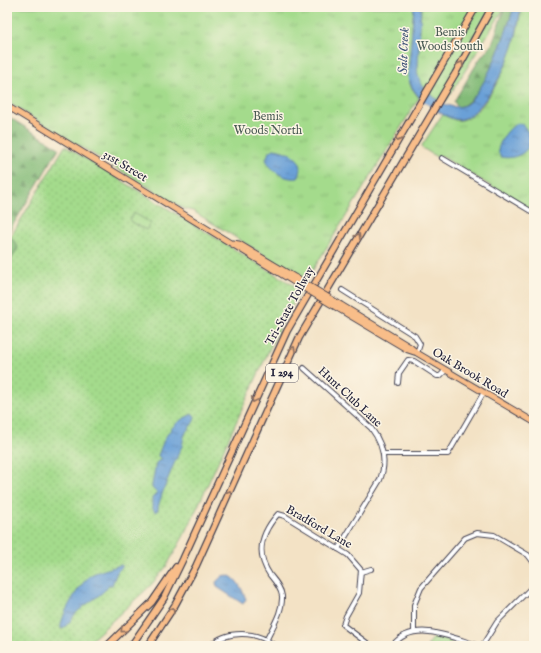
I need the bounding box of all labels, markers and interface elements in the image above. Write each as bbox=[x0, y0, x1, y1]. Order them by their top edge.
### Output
park label: Bemis Woods South bbox=[417, 25, 484, 54]
water label: Salt Creek bbox=[395, 26, 413, 75]
one-way arrow bbox=[457, 61, 464, 68]
park label: Bemis Woods North bbox=[234, 109, 303, 138]
one-way arrow bbox=[396, 135, 403, 142]
street label: 31st Street bbox=[100, 147, 150, 185]
one-way arrow bbox=[354, 233, 361, 240]
street label: Tri-State Tollway bbox=[262, 264, 318, 348]
street label: Oak Brook Road bbox=[429, 345, 511, 402]
one-way arrow bbox=[289, 346, 296, 353]
road number: I 294 bbox=[266, 364, 298, 382]
street label: Hunt Club Lane bbox=[315, 364, 386, 431]
one-way arrow bbox=[251, 396, 259, 403]
one-way arrow bbox=[224, 489, 232, 496]
street label: Bradford Lane bbox=[283, 502, 355, 552]
one-way arrow bbox=[167, 607, 175, 614]
one-way arrow bbox=[120, 625, 128, 633]

